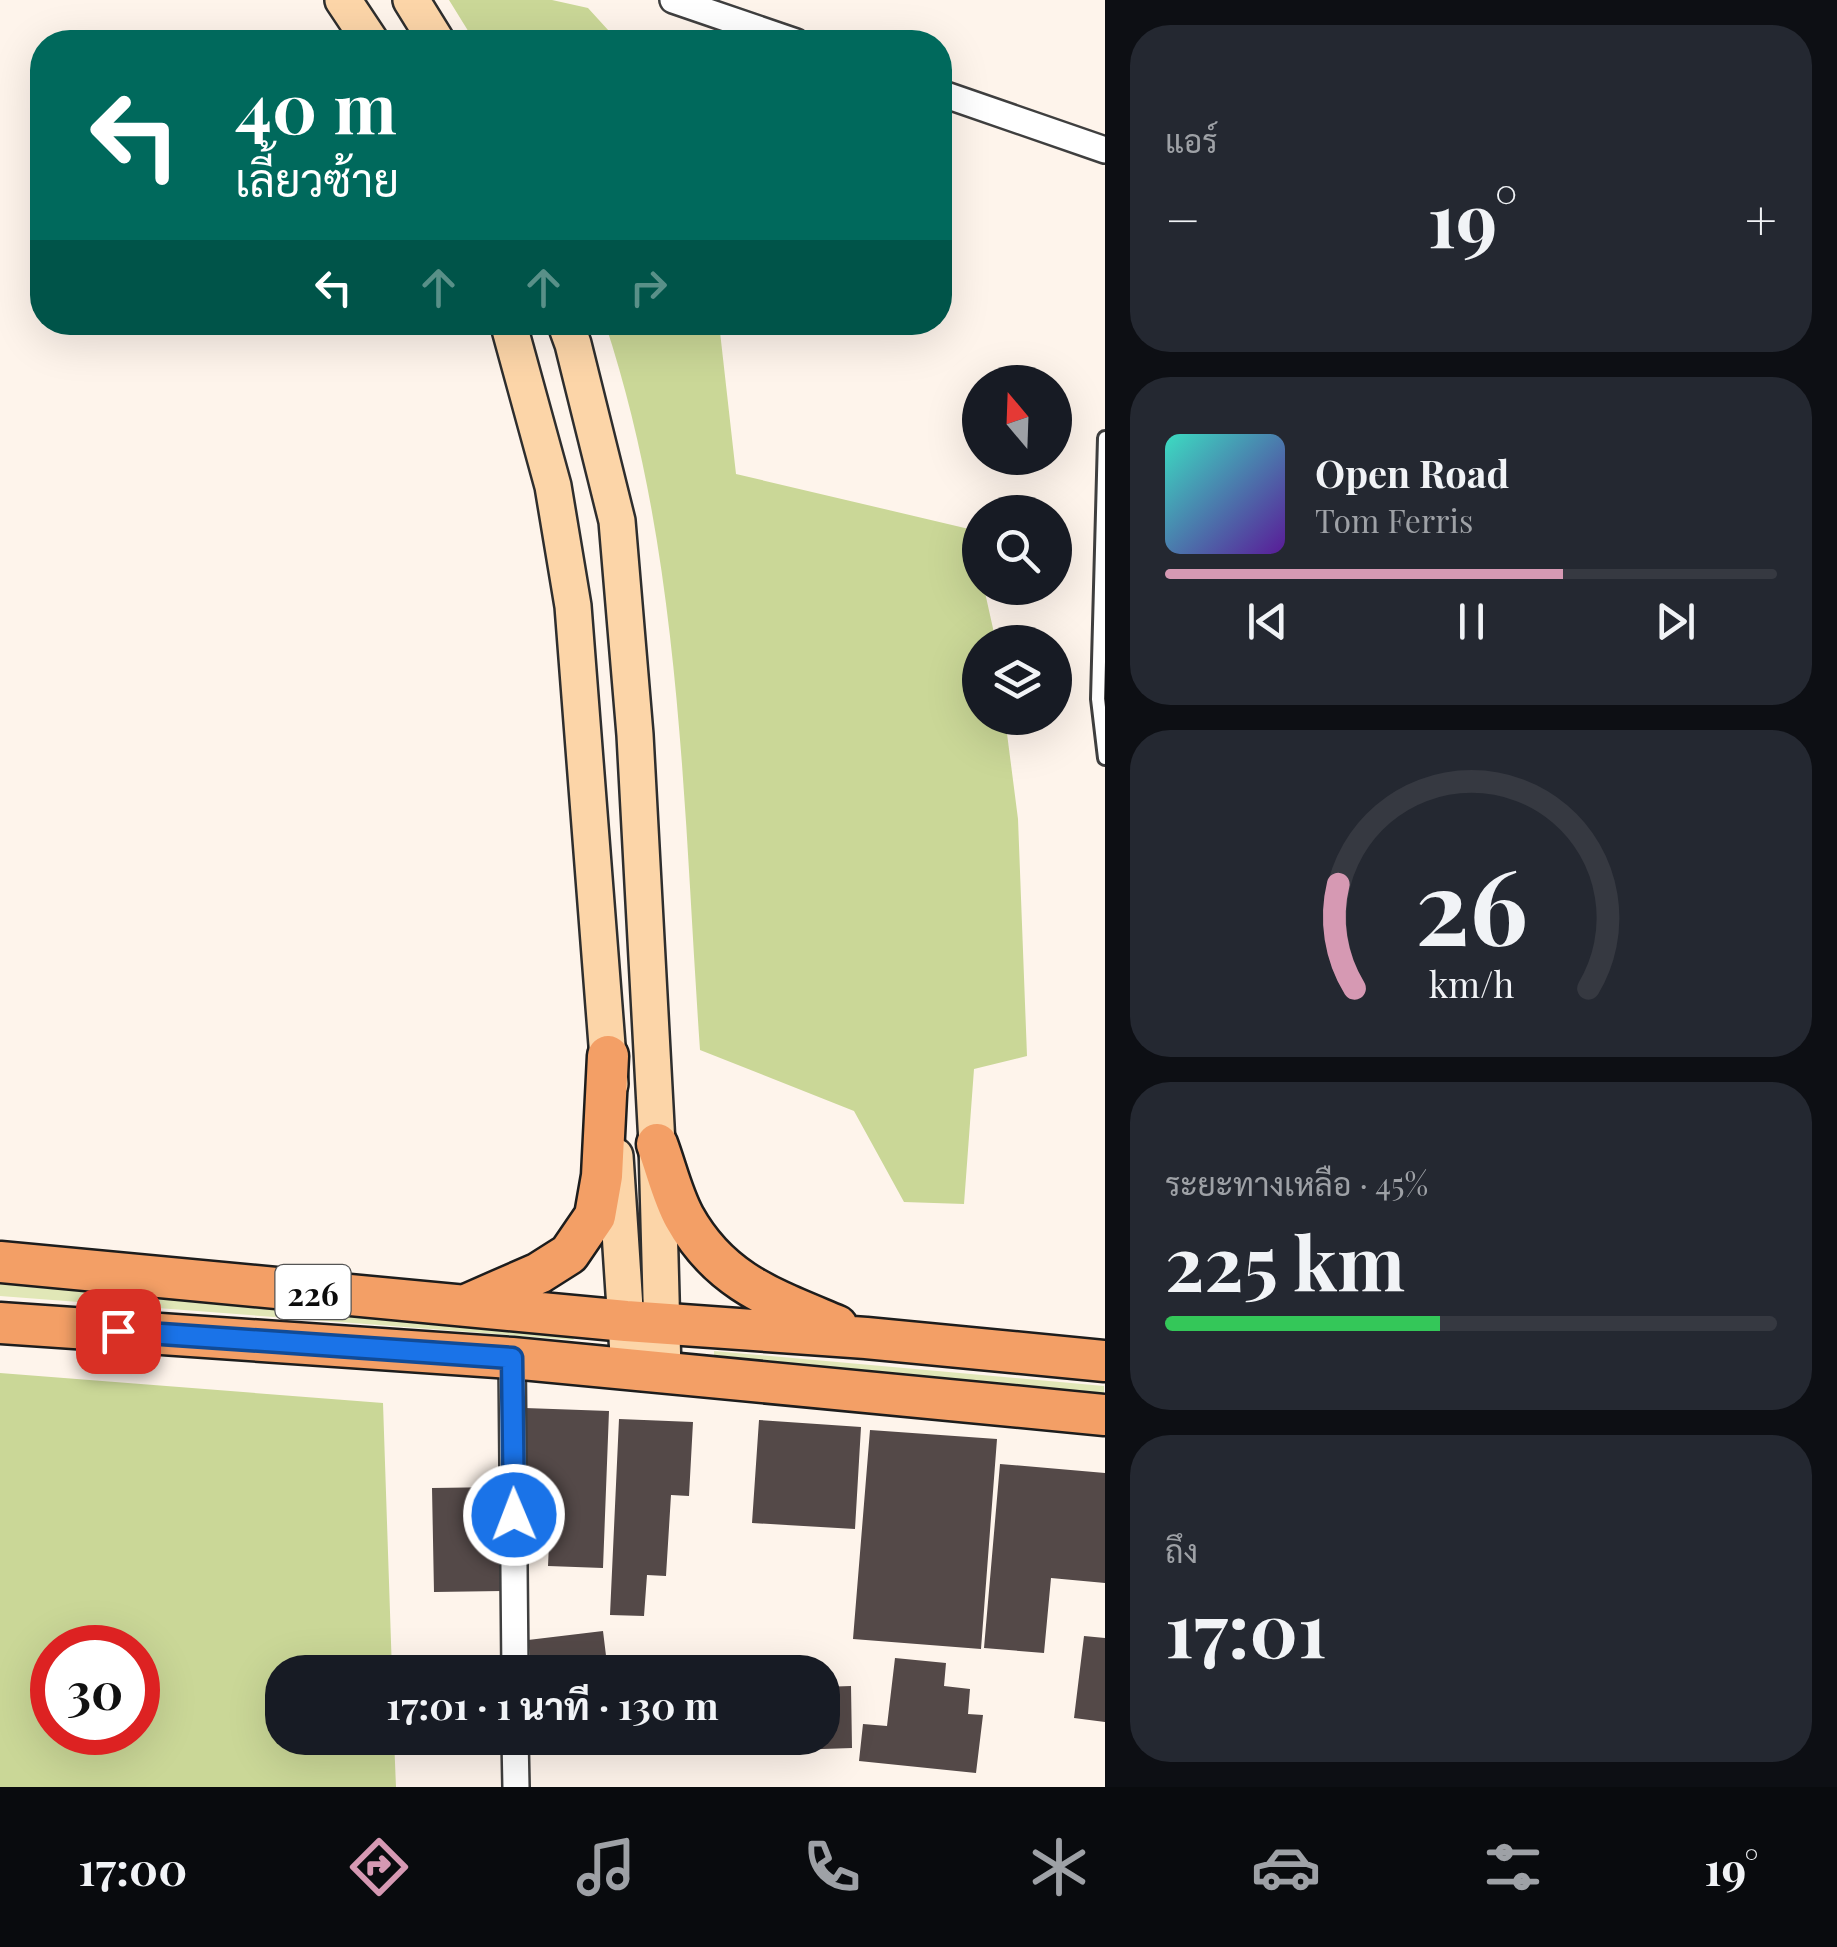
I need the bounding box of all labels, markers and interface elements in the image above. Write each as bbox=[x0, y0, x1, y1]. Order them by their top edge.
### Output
text: 40 m bbox=[235, 58, 397, 152]
icon: left bbox=[70, 70, 200, 200]
text: แอร์ bbox=[1165, 118, 1218, 161]
text: เลี้ยวซ้าย bbox=[235, 148, 399, 208]
text: 19° bbox=[1427, 167, 1518, 267]
text: − bbox=[1165, 181, 1201, 255]
text: + bbox=[1745, 181, 1777, 255]
icon: left bbox=[306, 260, 361, 315]
icon: ahead bbox=[411, 260, 466, 315]
icon: ahead bbox=[516, 260, 571, 315]
icon: right bbox=[621, 260, 676, 315]
north arrow bbox=[962, 365, 1072, 475]
map controls bbox=[962, 365, 1072, 735]
text: Open Road bbox=[1315, 447, 1509, 498]
button: search bbox=[962, 495, 1072, 605]
text: Tom Ferris bbox=[1315, 498, 1473, 541]
icon: previous bbox=[1240, 594, 1295, 649]
icon: pause bbox=[1444, 594, 1499, 649]
icon: next bbox=[1648, 594, 1703, 649]
button: layers bbox=[962, 625, 1072, 735]
text: 26 bbox=[1415, 833, 1527, 972]
text: km/h bbox=[1428, 959, 1514, 1007]
text: ระยะทางเหลือ · 45% bbox=[1165, 1161, 1428, 1204]
text: 225 km bbox=[1165, 1210, 1405, 1310]
road number: 226 bbox=[276, 1265, 350, 1319]
pin bbox=[76, 1289, 161, 1374]
icon: arrive bbox=[91, 1304, 146, 1359]
position arrow bbox=[462, 1463, 566, 1567]
text: ถึง bbox=[1165, 1528, 1198, 1571]
text: 17:01 bbox=[1165, 1577, 1327, 1677]
speed limit sign: 30 bbox=[30, 1625, 160, 1755]
text: 17:01 · 1 นาที · 130 m bbox=[386, 1679, 719, 1730]
icon: directions bbox=[344, 1832, 414, 1902]
icon: music bbox=[571, 1832, 641, 1902]
icon: phone bbox=[797, 1832, 867, 1902]
icon: climate bbox=[1024, 1832, 1094, 1902]
icon: car bbox=[1251, 1832, 1321, 1902]
icon: filters bbox=[1478, 1832, 1548, 1902]
text: 17:00 bbox=[78, 1837, 187, 1897]
text: 19° bbox=[1704, 1837, 1759, 1897]

